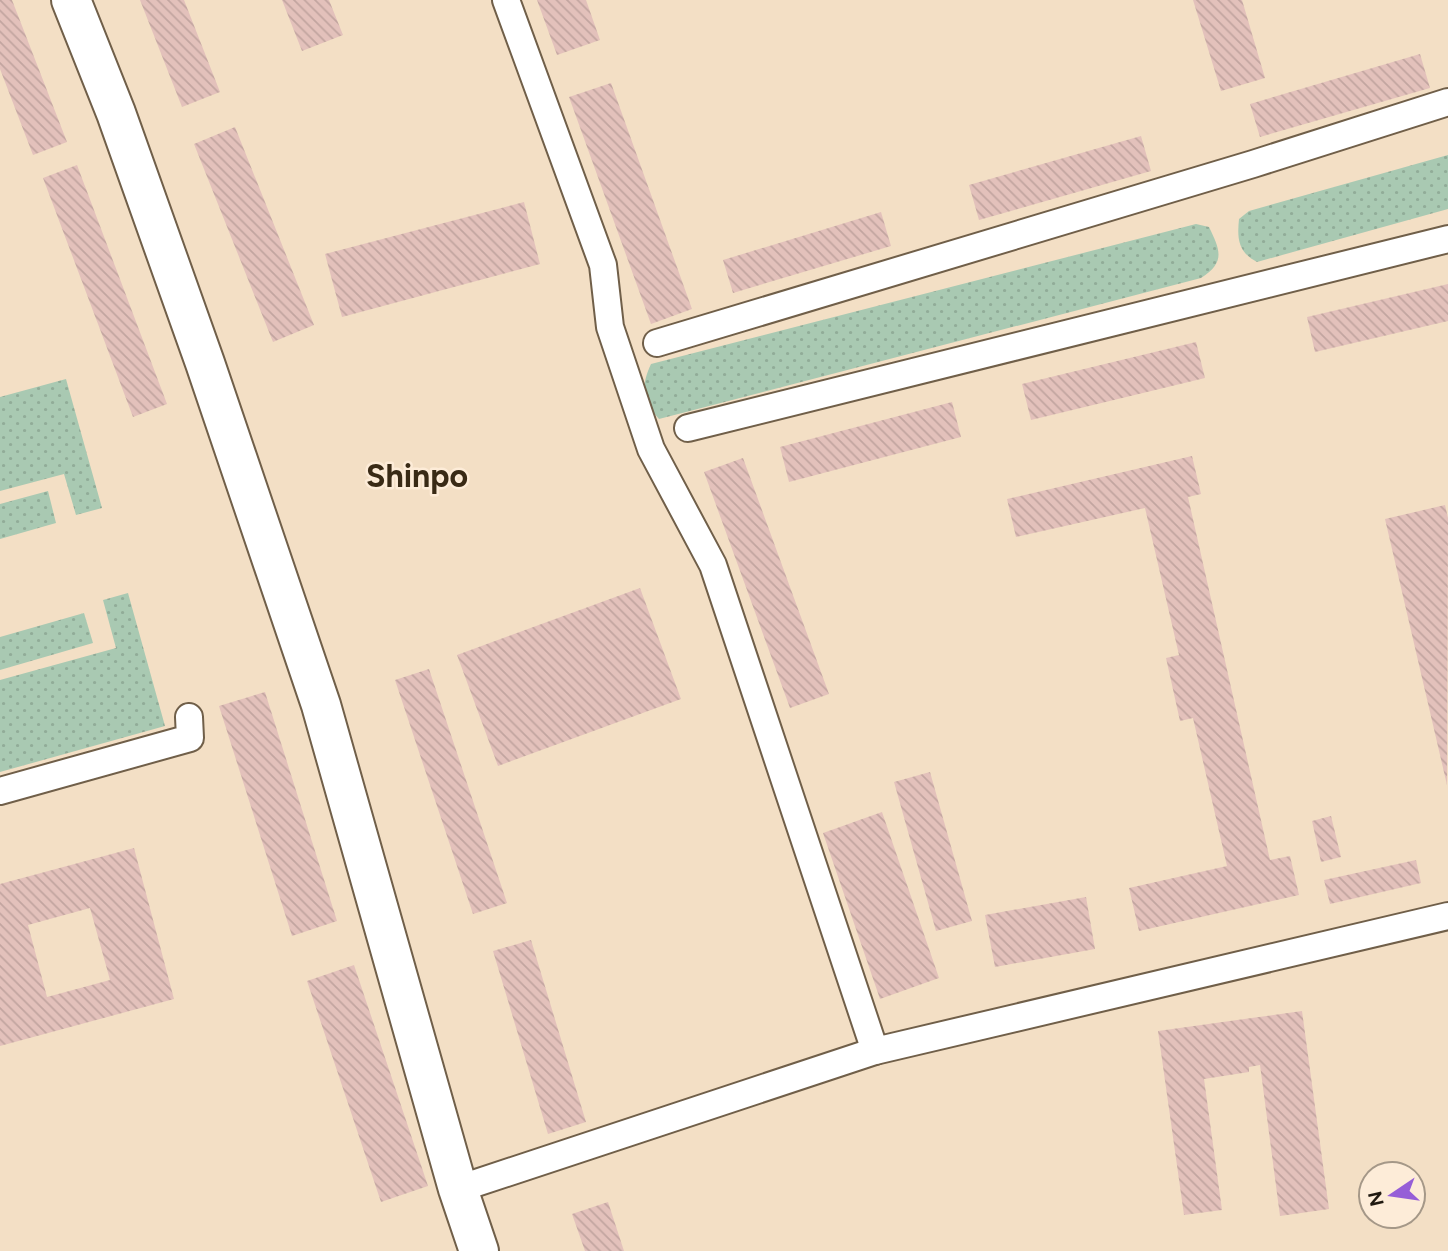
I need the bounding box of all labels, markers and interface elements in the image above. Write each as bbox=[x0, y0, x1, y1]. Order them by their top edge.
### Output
district label: Shinpo bbox=[366, 457, 468, 495]
north arrow bbox=[1357, 1160, 1427, 1230]
text: N bbox=[1363, 1189, 1389, 1208]

